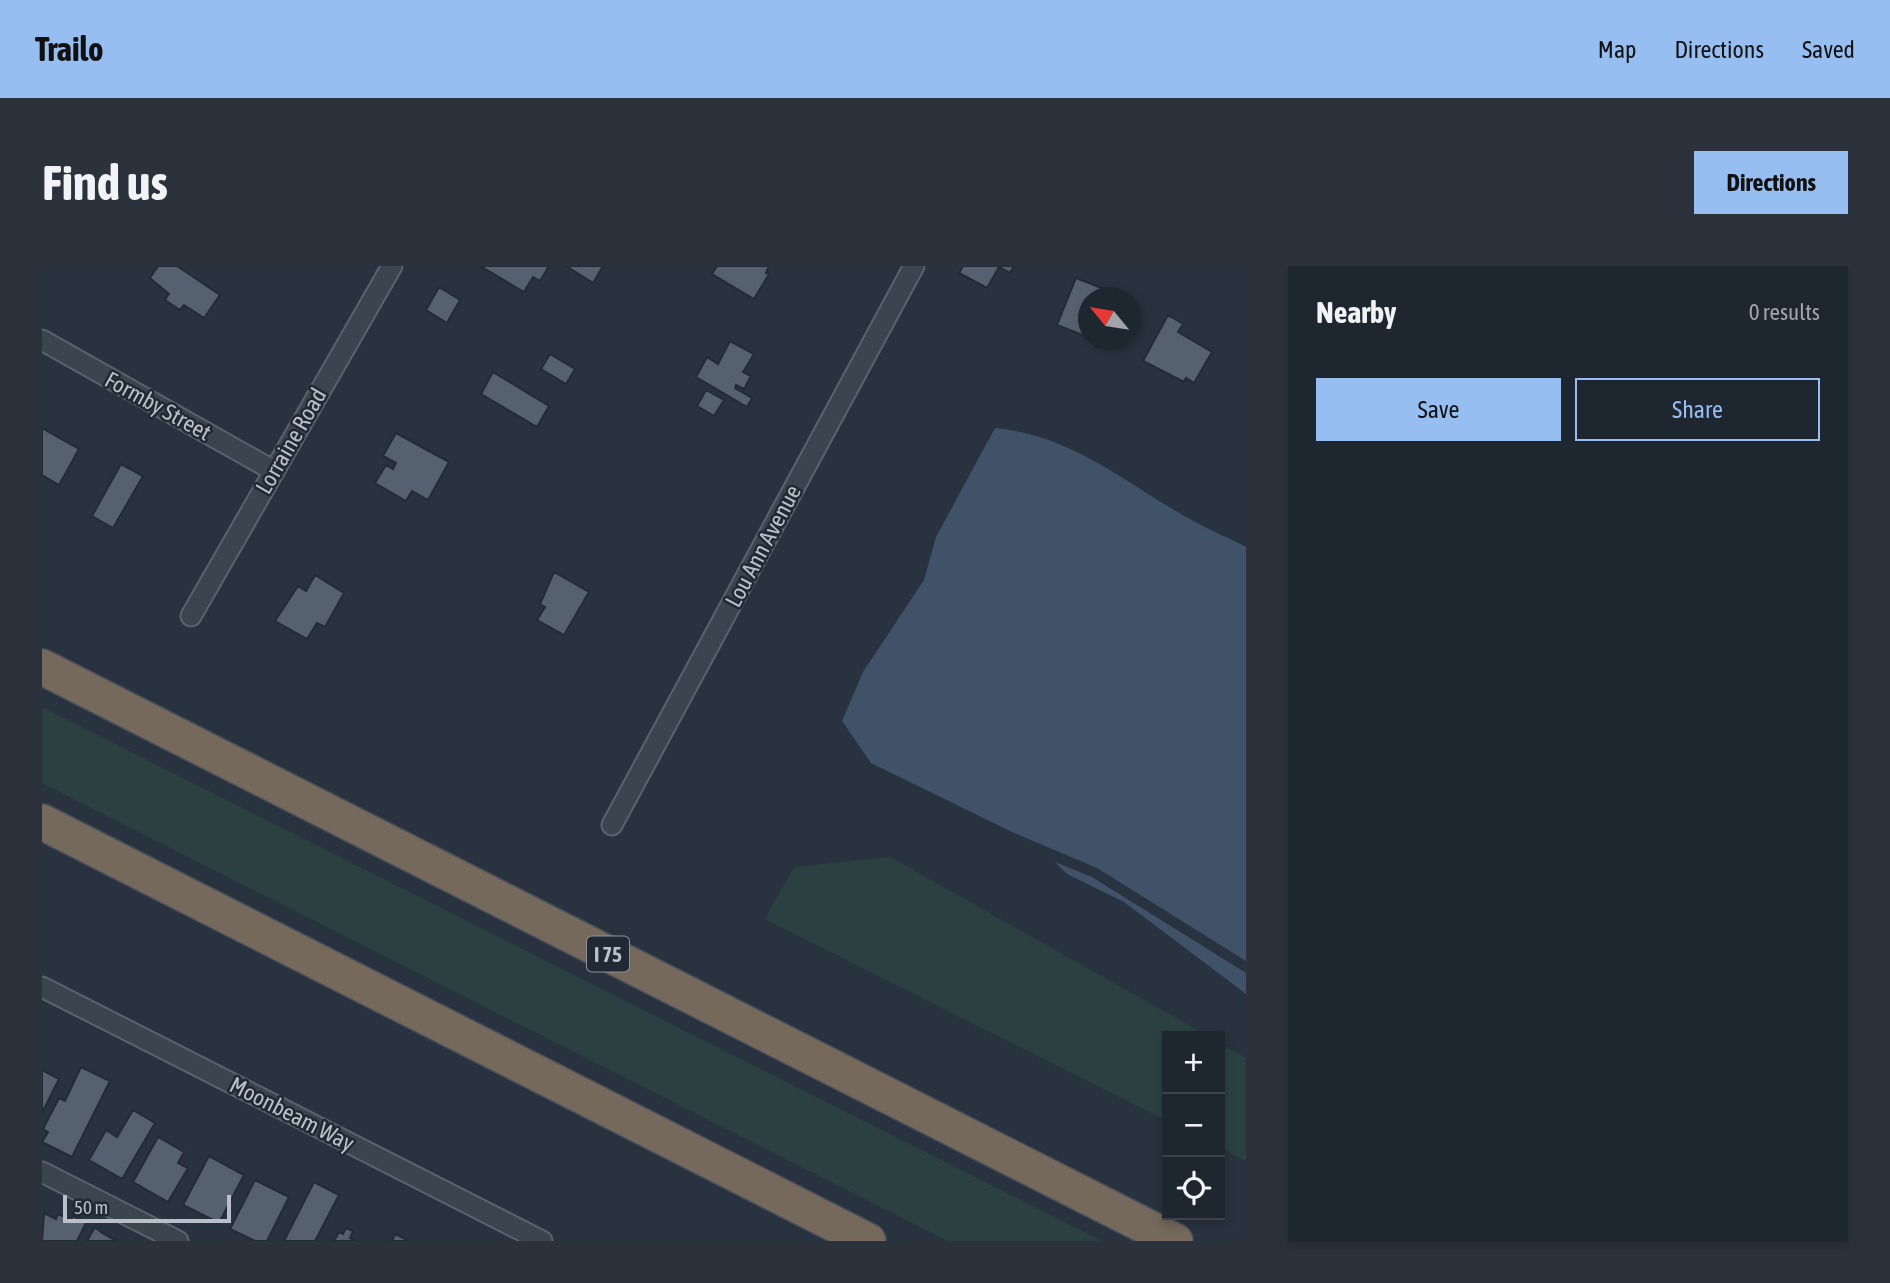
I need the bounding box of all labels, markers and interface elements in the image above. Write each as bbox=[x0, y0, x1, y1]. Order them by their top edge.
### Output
text: Trailo bbox=[35, 30, 103, 68]
text: Map bbox=[1598, 36, 1636, 63]
text: Directions bbox=[1674, 36, 1764, 63]
text: Saved bbox=[1802, 36, 1855, 63]
button: Directions bbox=[1694, 151, 1848, 214]
text: Find us bbox=[42, 154, 168, 210]
north arrow bbox=[1078, 287, 1141, 350]
text: Nearby bbox=[1316, 295, 1396, 329]
text: 0 results bbox=[1749, 299, 1820, 325]
street label: Formby Street bbox=[101, 366, 215, 446]
button: Save bbox=[1316, 378, 1561, 441]
button: Share bbox=[1575, 378, 1820, 441]
street label: Lorraine Road bbox=[250, 384, 332, 498]
street label: Lou Ann Avenue bbox=[720, 481, 806, 611]
road number: I 75 bbox=[587, 936, 629, 972]
map controls bbox=[1162, 1031, 1225, 1220]
button: + bbox=[1162, 1031, 1225, 1094]
street label: Moonbeam Way bbox=[225, 1072, 359, 1156]
button: − bbox=[1162, 1094, 1225, 1157]
button: locate bbox=[1162, 1157, 1225, 1220]
scale bar bbox=[63, 1192, 231, 1224]
text: 50 m bbox=[74, 1196, 108, 1218]

